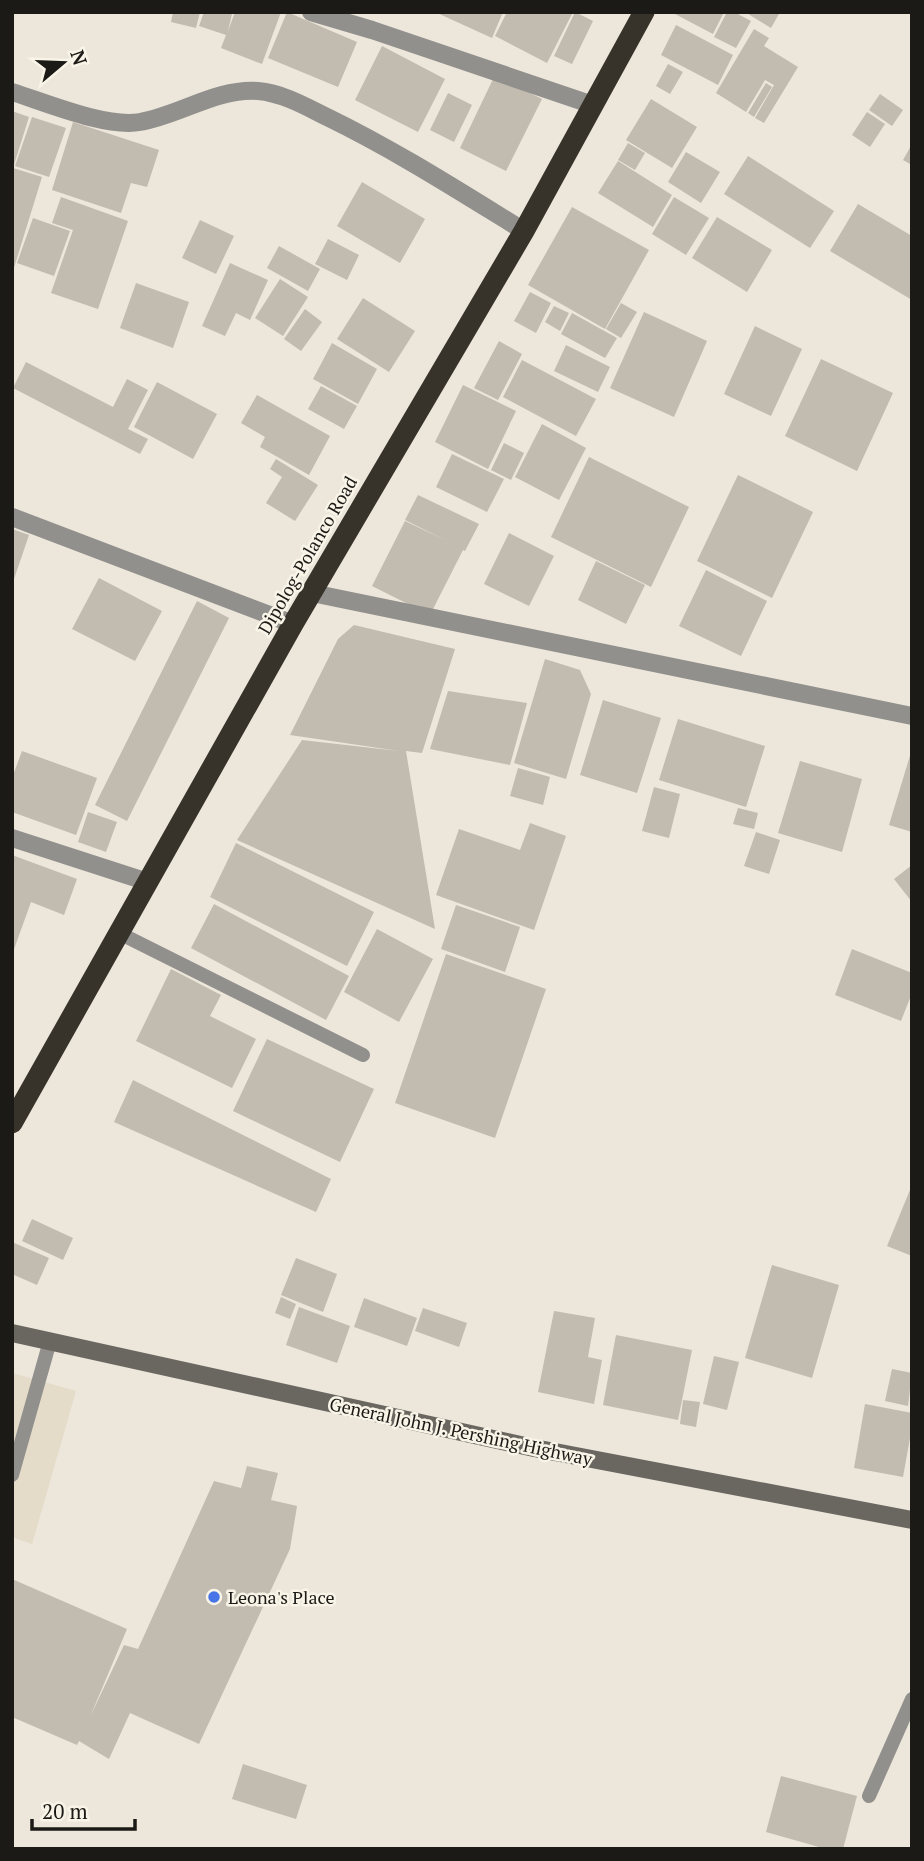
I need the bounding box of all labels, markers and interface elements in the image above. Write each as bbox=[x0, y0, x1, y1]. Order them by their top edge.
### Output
north arrow bbox=[28, 28, 98, 98]
text: N bbox=[65, 46, 94, 69]
street label: Dipolog-Polanco Road bbox=[252, 472, 362, 638]
street label: General John J. Pershing Highway bbox=[328, 1391, 595, 1471]
place label: Leona's Place bbox=[228, 1585, 335, 1609]
marker: Leona's Place bbox=[206, 1589, 222, 1605]
scale bar bbox=[32, 1787, 135, 1831]
text: 20 m bbox=[42, 1797, 88, 1825]

